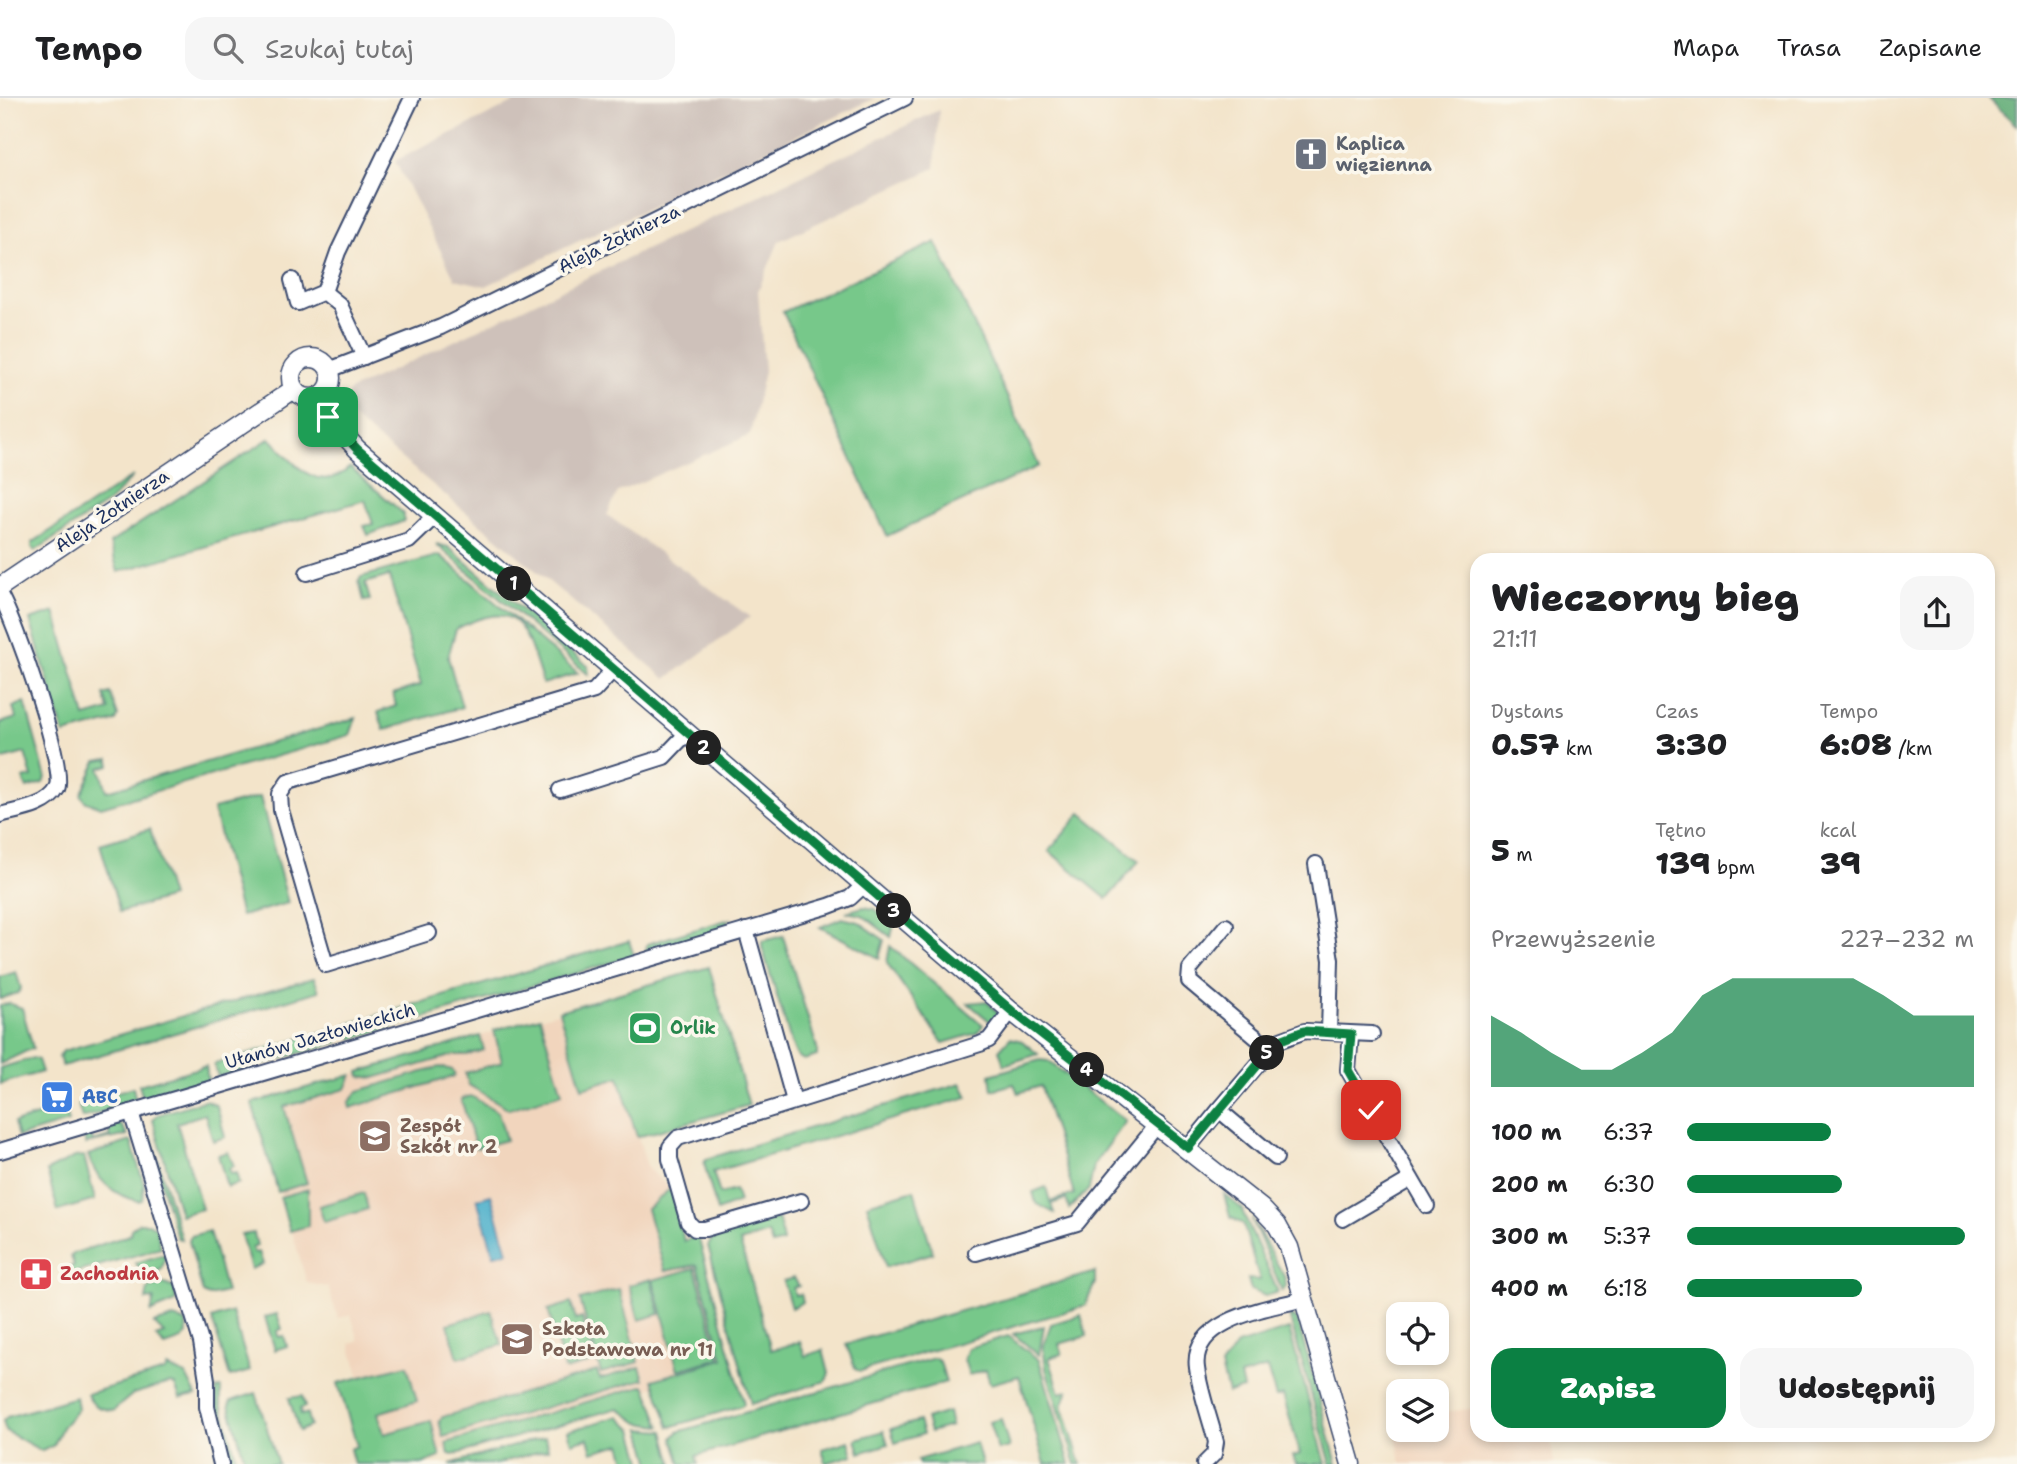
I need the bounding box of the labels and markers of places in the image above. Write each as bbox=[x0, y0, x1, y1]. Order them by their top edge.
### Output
place label: Kaplica więzienna bbox=[1336, 132, 1432, 177]
church icon: Kaplica więzienna bbox=[1292, 135, 1330, 173]
pin bbox=[298, 387, 358, 447]
pin: 1 bbox=[496, 566, 532, 602]
pin: 2 bbox=[686, 730, 722, 766]
pin: 3 bbox=[876, 894, 912, 928]
sports icon: Orlik bbox=[626, 1009, 664, 1047]
place label: Orlik bbox=[670, 1016, 716, 1040]
pin: 5 bbox=[1250, 1035, 1284, 1070]
pin: 4 bbox=[1070, 1052, 1104, 1088]
supermarket icon: ABC bbox=[38, 1078, 76, 1116]
pin bbox=[1341, 1080, 1401, 1140]
place label: ABC bbox=[82, 1085, 118, 1109]
place label: Zespół Szkół nr 2 bbox=[400, 1114, 498, 1159]
school or university icon: Zespół Szkół nr 2 bbox=[356, 1117, 394, 1155]
pharmacy icon: Zachodnia bbox=[17, 1255, 55, 1293]
place label: Zachodnia bbox=[60, 1262, 159, 1286]
place label: Szkoła Podstawowa nr 11 bbox=[542, 1317, 713, 1362]
school or university icon: Szkoła Podstawowa nr 11 bbox=[498, 1320, 536, 1358]

